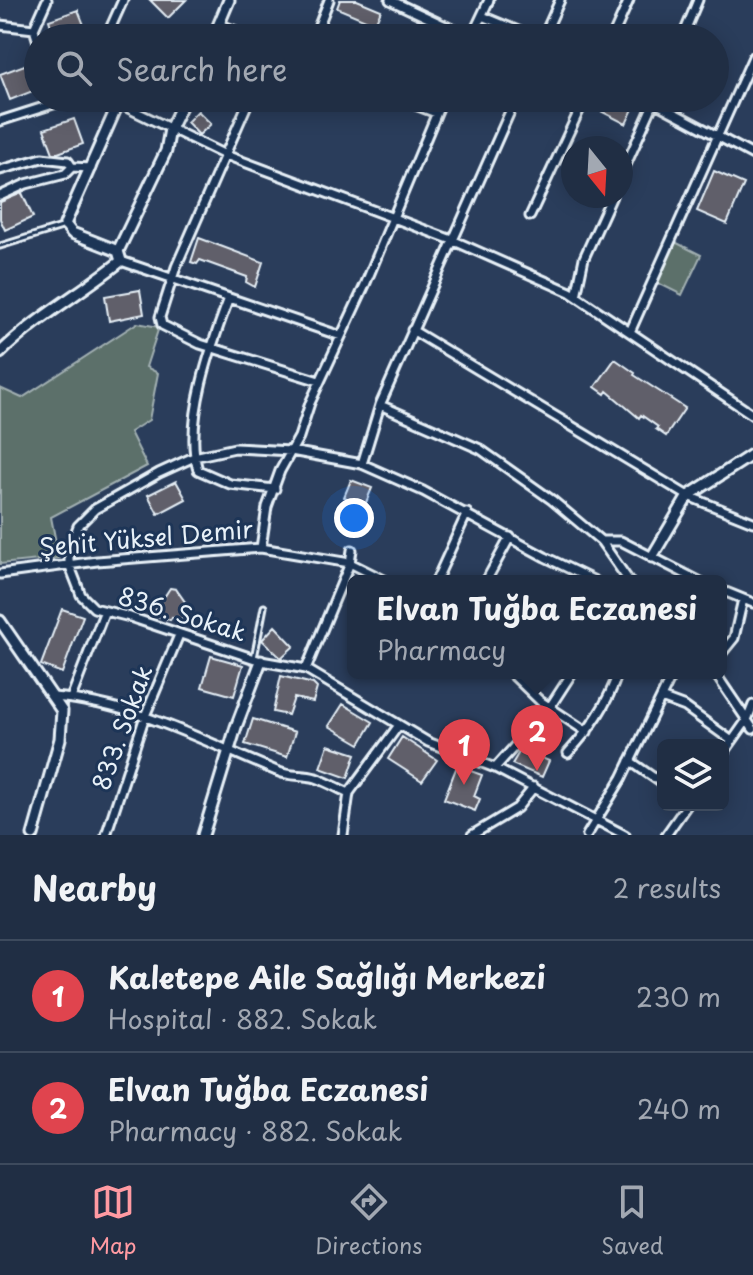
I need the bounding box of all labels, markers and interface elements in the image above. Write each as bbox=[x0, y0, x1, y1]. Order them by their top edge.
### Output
search box bbox=[24, 24, 729, 112]
icon: search bbox=[52, 46, 96, 90]
text: Search here bbox=[116, 46, 288, 91]
north arrow bbox=[561, 136, 633, 208]
your location bbox=[334, 498, 374, 538]
street label: Şehit Yüksel Demir bbox=[37, 510, 254, 564]
popup bbox=[347, 575, 727, 679]
street label: 836. Sokak bbox=[114, 577, 251, 650]
text: Elvan Tuğba Eczanesi bbox=[377, 585, 697, 630]
text: Pharmacy bbox=[377, 630, 506, 669]
street label: 833. Sokak bbox=[82, 660, 160, 795]
pin: 2 bbox=[511, 705, 563, 771]
pin: 1 bbox=[438, 719, 490, 785]
map controls bbox=[657, 739, 729, 811]
button: layers bbox=[657, 739, 729, 811]
text: Nearby bbox=[32, 861, 157, 913]
text: 2 results bbox=[613, 868, 721, 907]
text: Kaletepe Aile Sağlığı Merkezi bbox=[108, 954, 546, 999]
text: 1 bbox=[52, 977, 64, 1016]
text: 230 m bbox=[636, 977, 721, 1016]
text: Hospital · 882. Sokak bbox=[108, 999, 377, 1038]
text: Elvan Tuğba Eczanesi bbox=[108, 1066, 428, 1111]
text: 2 bbox=[49, 1089, 67, 1128]
text: 240 m bbox=[637, 1089, 721, 1128]
text: Pharmacy · 882. Sokak bbox=[108, 1111, 402, 1150]
tab: Map bbox=[89, 1180, 136, 1261]
tab: Directions bbox=[315, 1180, 422, 1261]
tab: Saved bbox=[601, 1180, 664, 1261]

